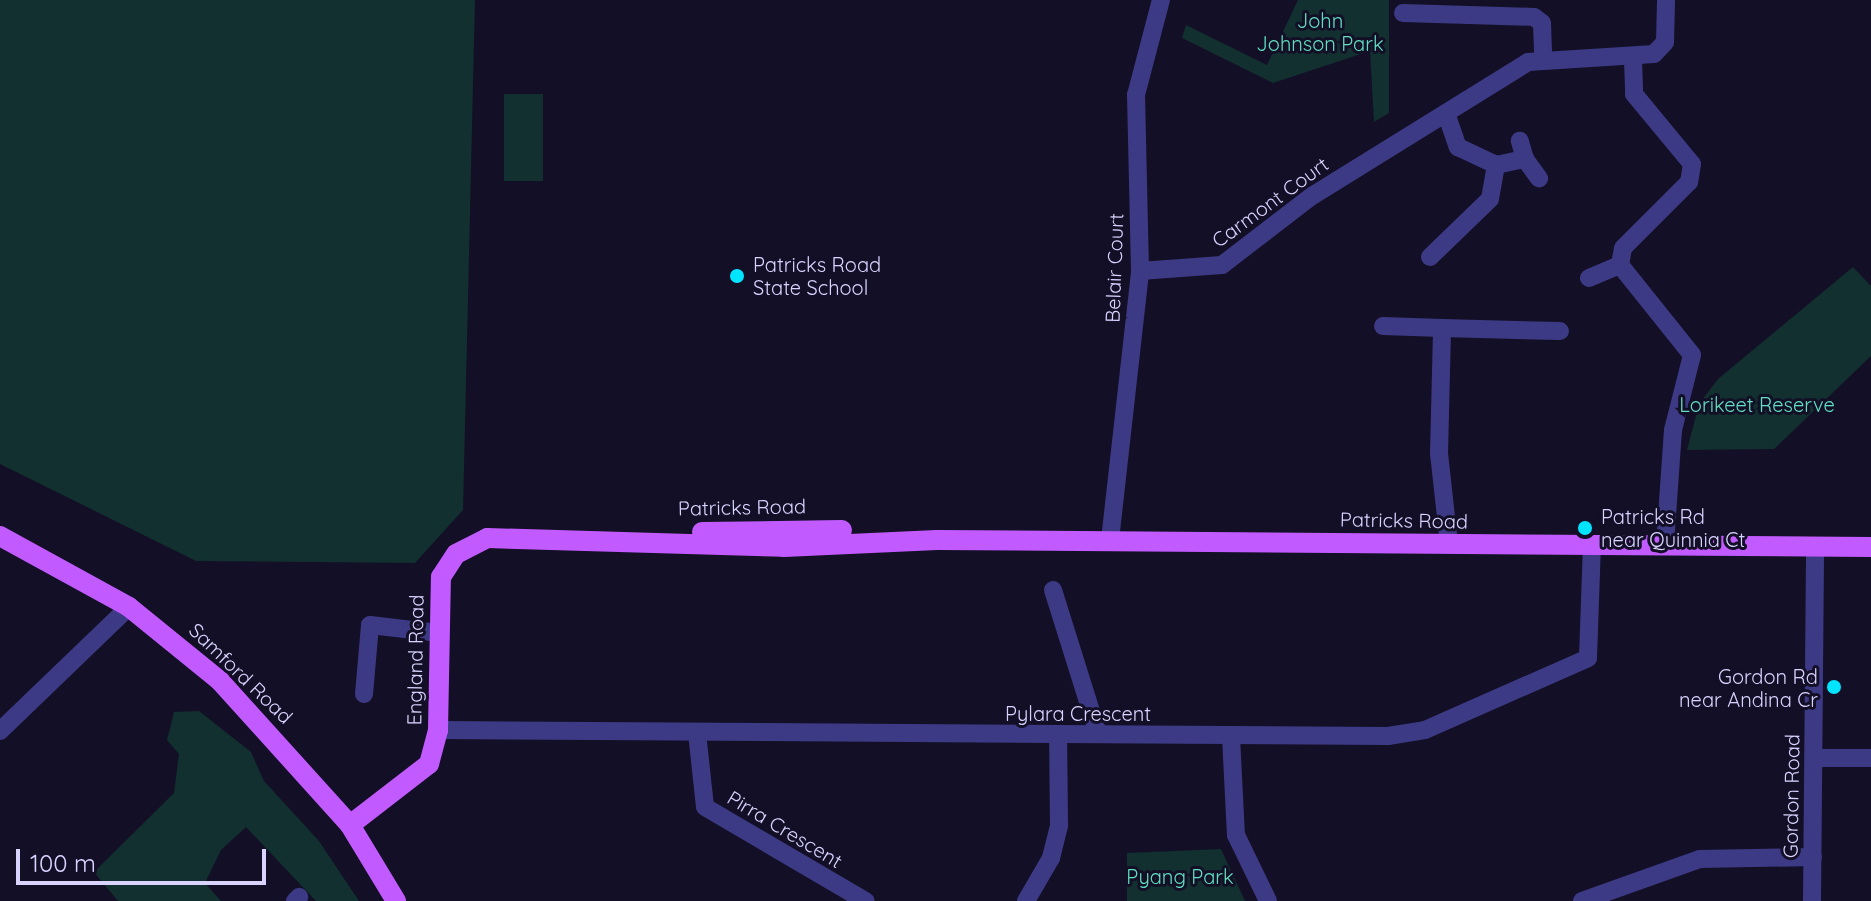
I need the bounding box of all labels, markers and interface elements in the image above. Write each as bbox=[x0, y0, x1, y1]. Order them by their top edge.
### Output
park label: John Johnson Park bbox=[1256, 9, 1384, 56]
street label: Carmont Court bbox=[1207, 152, 1333, 252]
street label: Belair Court bbox=[1100, 213, 1128, 323]
place label: Patricks Road State School bbox=[753, 252, 881, 299]
marker: Patricks Road State School bbox=[728, 267, 746, 285]
park label: Lorikeet Reserve bbox=[1679, 392, 1835, 416]
street label: Patricks Road bbox=[678, 494, 806, 520]
place label: Patricks Rd near Quinnia Ct bbox=[1601, 504, 1745, 551]
street label: Patricks Road bbox=[1340, 507, 1468, 533]
marker: Patricks Rd near Quinnia Ct bbox=[1576, 519, 1594, 537]
street label: England Road bbox=[402, 594, 428, 726]
street label: Samford Road bbox=[184, 618, 298, 728]
place label: Gordon Rd near Andina Cr bbox=[1679, 664, 1818, 711]
marker: Gordon Rd near Andina Cr bbox=[1825, 678, 1843, 696]
street label: Pylara Crescent bbox=[1005, 701, 1151, 725]
street label: Gordon Road bbox=[1778, 734, 1804, 858]
street label: Pirra Crescent bbox=[723, 785, 847, 873]
scale bar bbox=[20, 833, 270, 883]
text: 100 m bbox=[30, 848, 96, 878]
park label: Pyang Park bbox=[1126, 864, 1234, 888]

